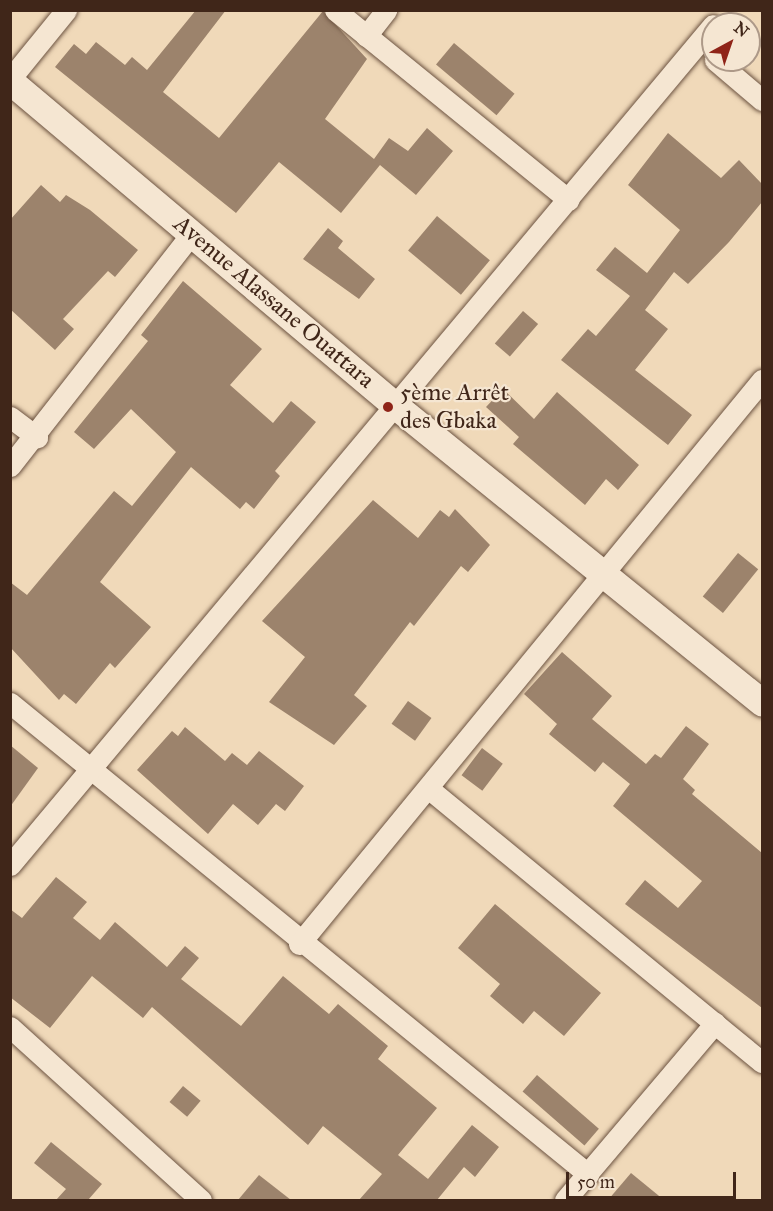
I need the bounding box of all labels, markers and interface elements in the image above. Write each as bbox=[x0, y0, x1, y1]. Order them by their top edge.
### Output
north arrow bbox=[701, 12, 761, 72]
text: N bbox=[730, 18, 753, 41]
street label: Avenue Alassane Ouattara bbox=[168, 210, 380, 394]
place label: 5ème Arrêt des Gbaka bbox=[400, 379, 509, 435]
marker: 5ème Arrêt des Gbaka bbox=[381, 400, 395, 414]
scale bar bbox=[569, 1160, 738, 1198]
text: 50 m bbox=[577, 1171, 615, 1193]

